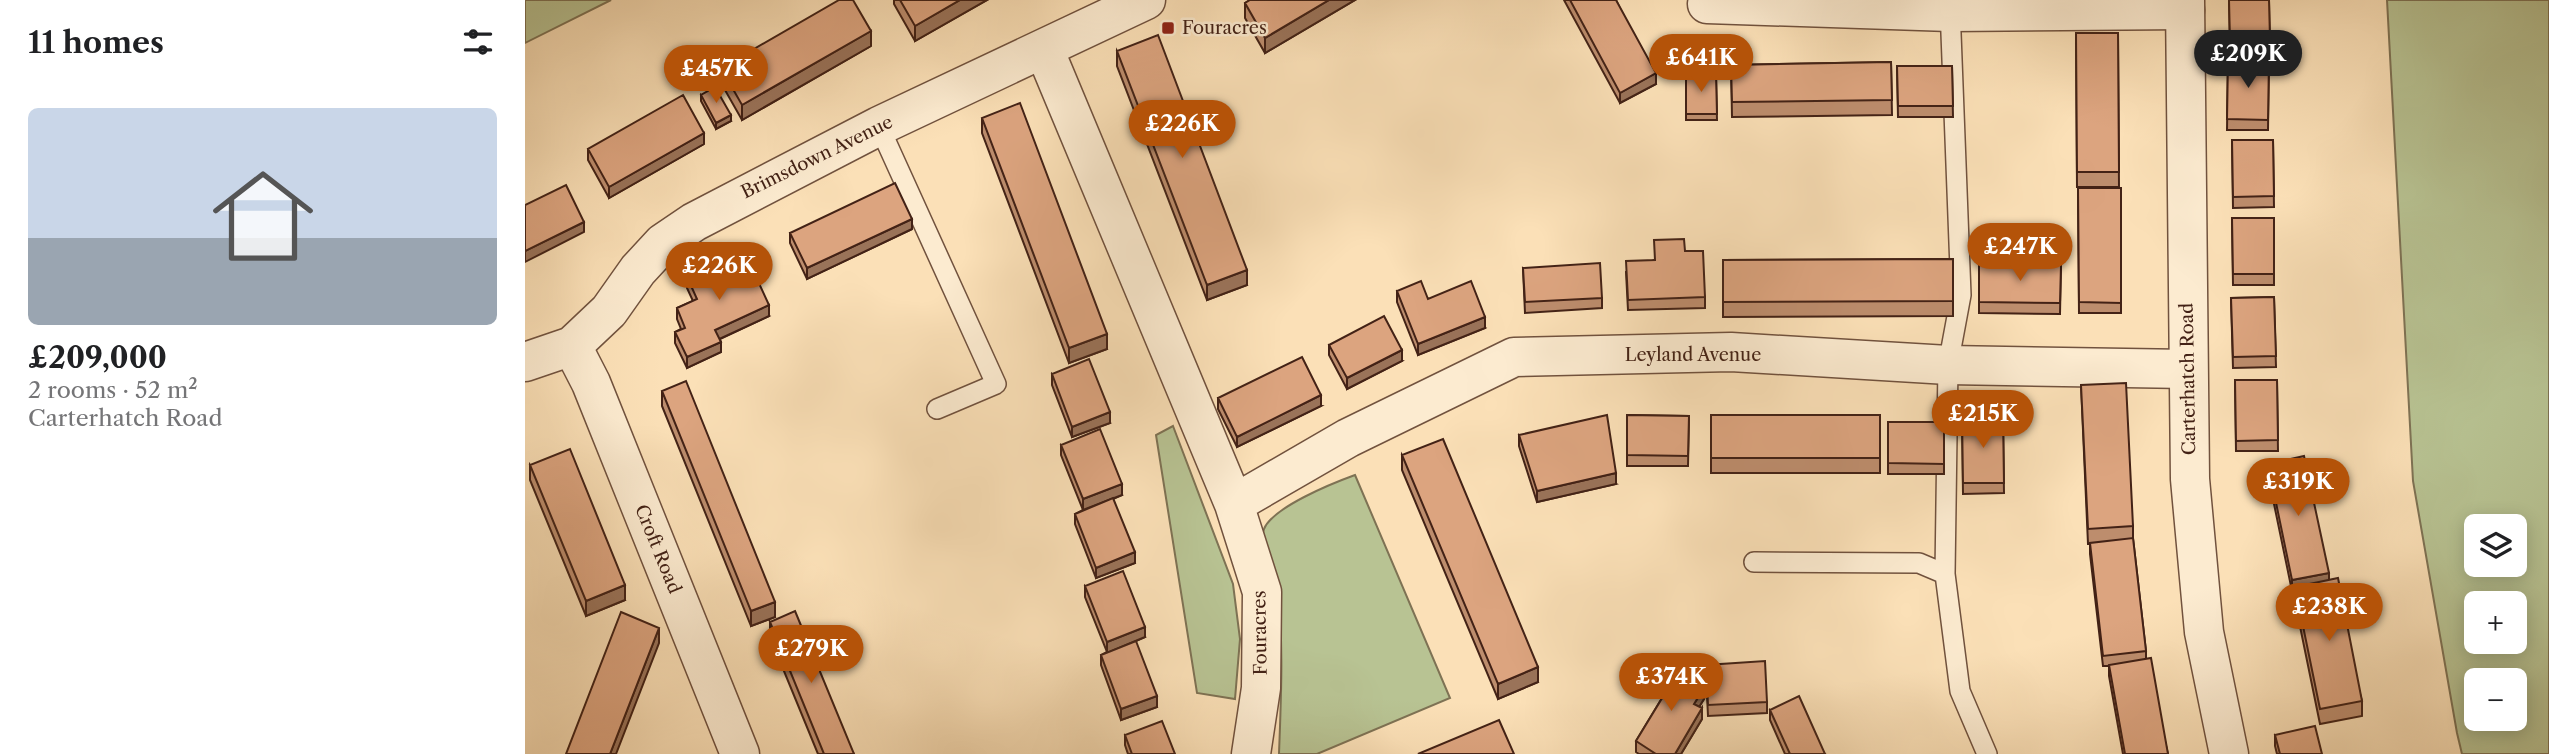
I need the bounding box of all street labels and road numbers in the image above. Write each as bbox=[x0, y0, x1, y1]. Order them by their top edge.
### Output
street label: Brimsdown Avenue bbox=[738, 111, 896, 203]
street label: Carterhatch Road bbox=[2176, 303, 2200, 455]
street label: Leyland Avenue bbox=[1625, 344, 1761, 366]
street label: Croft Road bbox=[630, 501, 686, 597]
street label: Fouracres bbox=[1248, 590, 1272, 676]

